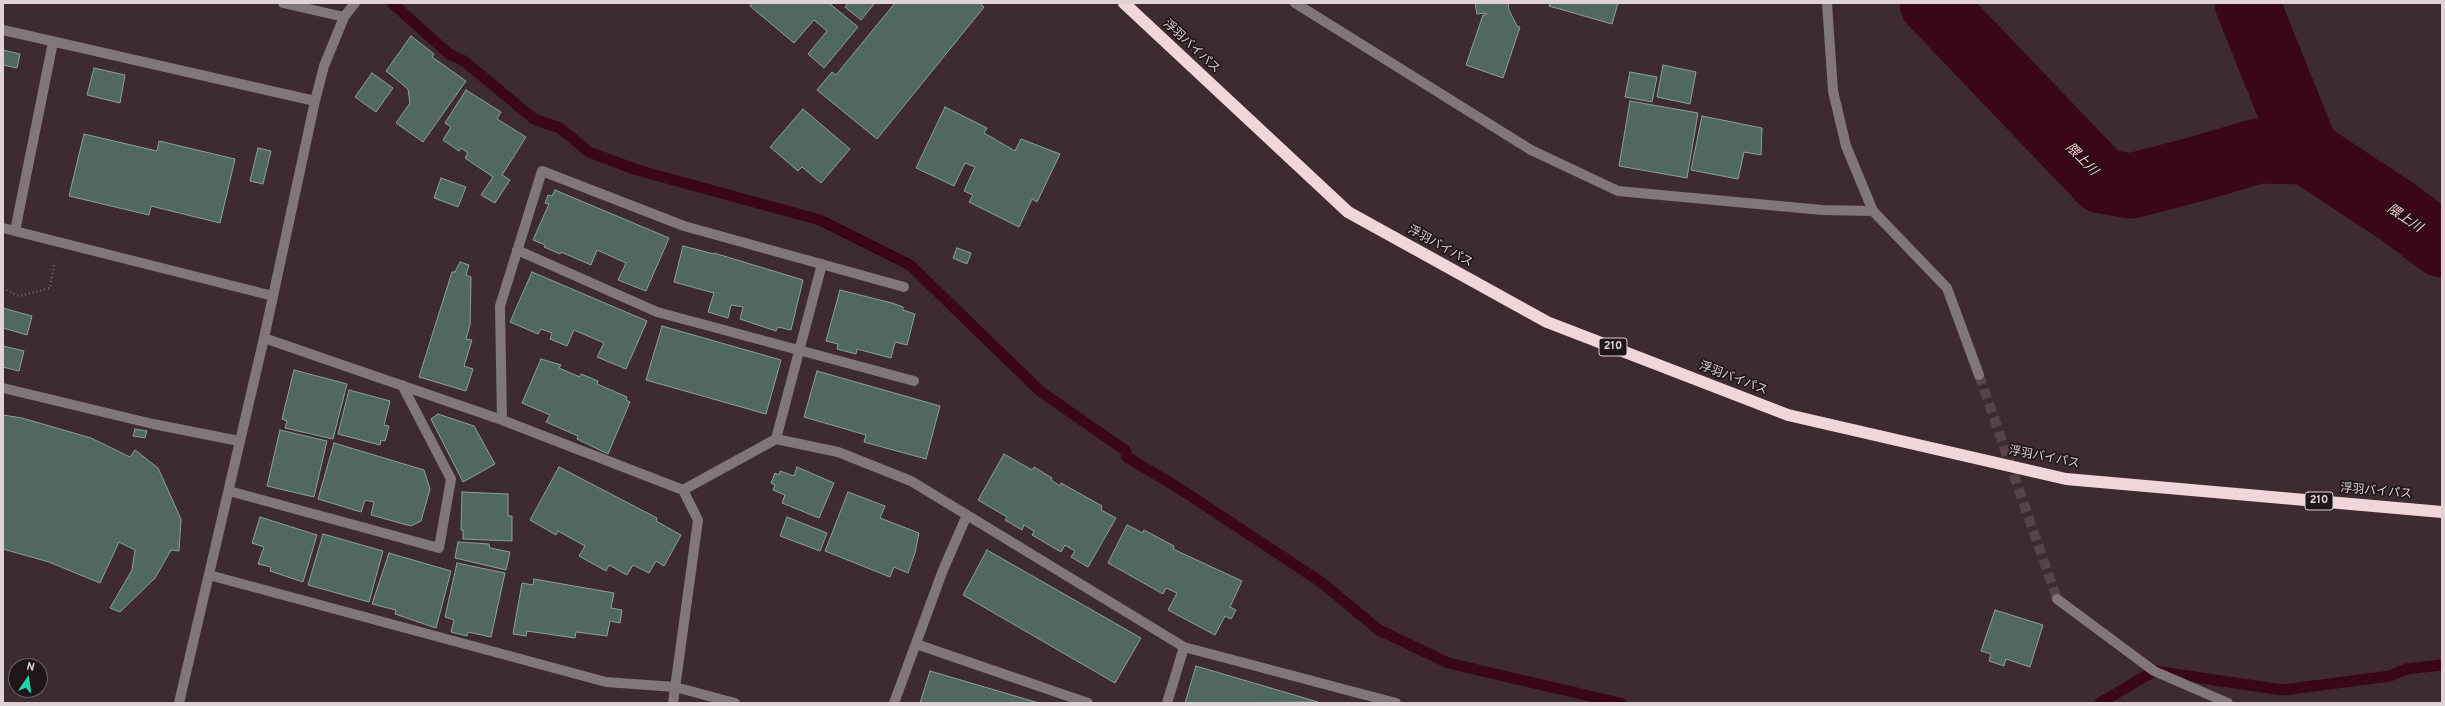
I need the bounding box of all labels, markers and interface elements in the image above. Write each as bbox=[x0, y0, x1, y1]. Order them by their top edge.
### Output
street label: 浮羽バイパス bbox=[1160, 17, 1222, 77]
water label: 隈上川 bbox=[2062, 141, 2100, 179]
water label: 隈上川 bbox=[2383, 202, 2425, 236]
street label: 浮羽バイパス bbox=[1405, 223, 1475, 271]
road number: 210 bbox=[1599, 338, 1627, 356]
street label: 浮羽バイパス bbox=[1697, 359, 1769, 399]
street label: 浮羽バイパス bbox=[2007, 444, 2081, 472]
street label: 浮羽バイパス bbox=[2340, 482, 2412, 502]
road number: 210 bbox=[2305, 492, 2333, 510]
north arrow bbox=[8, 658, 48, 698]
text: N bbox=[25, 660, 36, 675]

